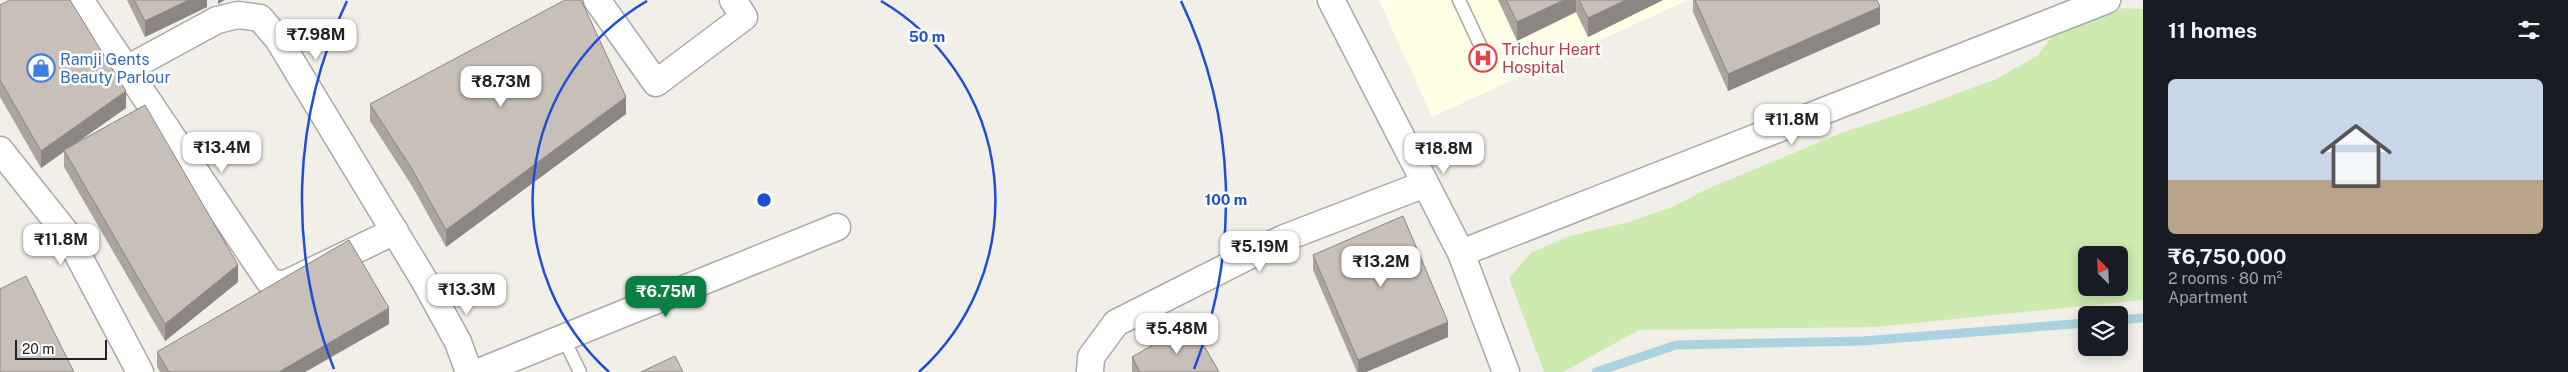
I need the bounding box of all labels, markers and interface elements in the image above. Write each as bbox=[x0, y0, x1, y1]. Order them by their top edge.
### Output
icon: filters bbox=[2515, 16, 2543, 44]
pin: ₹7.98M bbox=[275, 18, 357, 61]
text: 11 homes bbox=[2168, 18, 2257, 43]
text: ₹7.98M bbox=[287, 25, 345, 44]
text: 50 m bbox=[909, 28, 945, 45]
place label: Trichur Heart Hospital bbox=[1502, 40, 1601, 77]
hospital icon: Trichur Heart Hospital bbox=[1468, 43, 1498, 73]
place label: Ramji Gents Beauty Parlour bbox=[60, 50, 171, 87]
shop icon: Ramji Gents Beauty Parlour bbox=[26, 53, 56, 83]
pin: ₹8.73M bbox=[460, 66, 542, 108]
text: ₹8.73M bbox=[471, 72, 531, 91]
pin: ₹11.8M bbox=[1751, 104, 1833, 146]
text: ₹11.8M bbox=[1765, 110, 1819, 129]
icon: home bbox=[2311, 111, 2401, 201]
pin: ₹13.4M bbox=[181, 132, 263, 174]
pin: ₹18.8M bbox=[1403, 132, 1485, 175]
text: ₹13.4M bbox=[193, 138, 251, 157]
text: ₹18.8M bbox=[1415, 139, 1473, 158]
centre of rings bbox=[755, 191, 773, 209]
text: 100 m bbox=[1205, 191, 1247, 208]
pin: ₹11.8M bbox=[20, 224, 102, 266]
text: ₹11.8M bbox=[34, 230, 88, 249]
pin: ₹5.19M bbox=[1219, 230, 1301, 273]
text: ₹5.19M bbox=[1231, 237, 1289, 256]
text: ₹6,750,000 bbox=[2168, 244, 2287, 269]
pin: ₹13.2M bbox=[1340, 246, 1422, 288]
north arrow bbox=[2078, 246, 2128, 296]
map controls bbox=[2078, 246, 2128, 356]
text: ₹13.2M bbox=[1352, 252, 1410, 271]
text: 2 rooms · 80 m² bbox=[2168, 269, 2282, 288]
pin: ₹13.3M bbox=[426, 274, 508, 316]
pin: ₹6.75M bbox=[625, 276, 707, 318]
text: ₹13.3M bbox=[438, 280, 496, 299]
text: ₹6.75M bbox=[636, 282, 696, 301]
text: Apartment bbox=[2168, 288, 2248, 307]
button: layers bbox=[2078, 306, 2128, 356]
pin: ₹5.48M bbox=[1136, 312, 1218, 355]
text: ₹5.48M bbox=[1146, 319, 1208, 338]
scale bar bbox=[15, 337, 108, 360]
text: 20 m bbox=[22, 341, 54, 357]

